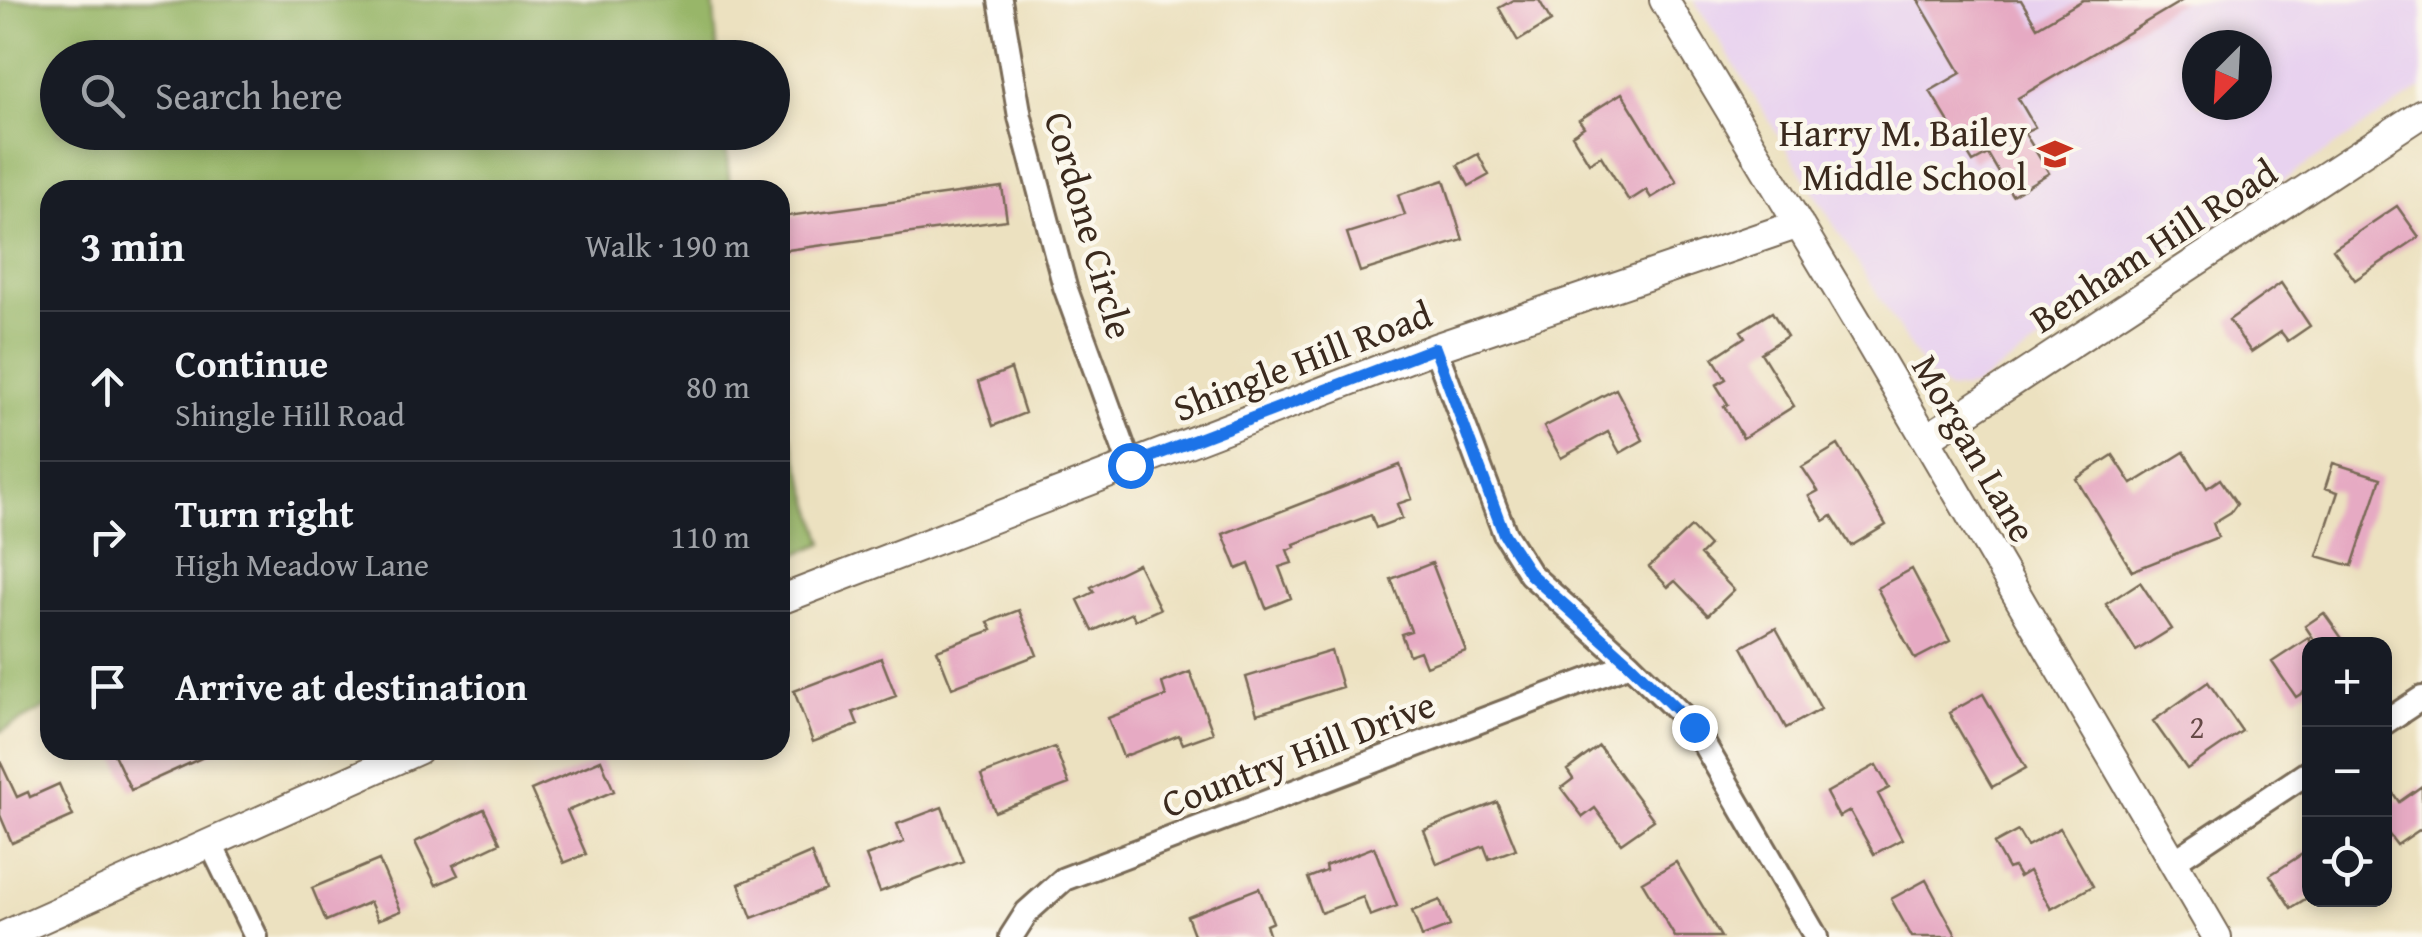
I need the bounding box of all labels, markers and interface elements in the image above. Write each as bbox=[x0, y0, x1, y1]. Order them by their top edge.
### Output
north arrow bbox=[2182, 30, 2272, 120]
search box bbox=[40, 40, 790, 150]
text: Search here bbox=[155, 67, 343, 123]
icon: search bbox=[75, 68, 130, 123]
place label: Harry M. Bailey Middle School bbox=[1779, 104, 2027, 204]
street label: Cordone Circle bbox=[1031, 105, 1149, 345]
school or university icon: Harry M. Bailey Middle School bbox=[2036, 135, 2074, 173]
street label: Benham Hill Road bbox=[2018, 144, 2288, 346]
text: 3 min bbox=[80, 215, 185, 276]
text: Walk · 190 m bbox=[585, 222, 750, 269]
street label: Shingle Hill Road bbox=[1165, 285, 1440, 435]
text: Continue bbox=[175, 335, 328, 391]
street label: Morgan Lane bbox=[1899, 344, 2051, 552]
icon: ahead bbox=[80, 359, 135, 414]
text: 80 m bbox=[686, 363, 750, 410]
text: Shingle Hill Road bbox=[175, 391, 405, 438]
route start bbox=[1108, 443, 1154, 489]
text: Turn right bbox=[175, 485, 354, 541]
icon: right bbox=[80, 509, 135, 564]
text: 110 m bbox=[671, 513, 750, 560]
text: High Meadow Lane bbox=[175, 541, 429, 588]
map controls bbox=[2302, 637, 2392, 907]
button: + bbox=[2302, 637, 2392, 727]
text: Arrive at destination bbox=[175, 658, 528, 714]
icon: arrive bbox=[80, 659, 135, 714]
street label: Country Hill Drive bbox=[1153, 675, 1443, 831]
house number: 2 bbox=[2189, 703, 2205, 750]
route end bbox=[1672, 705, 1718, 751]
button: − bbox=[2302, 727, 2392, 817]
button: locate bbox=[2302, 817, 2392, 907]

